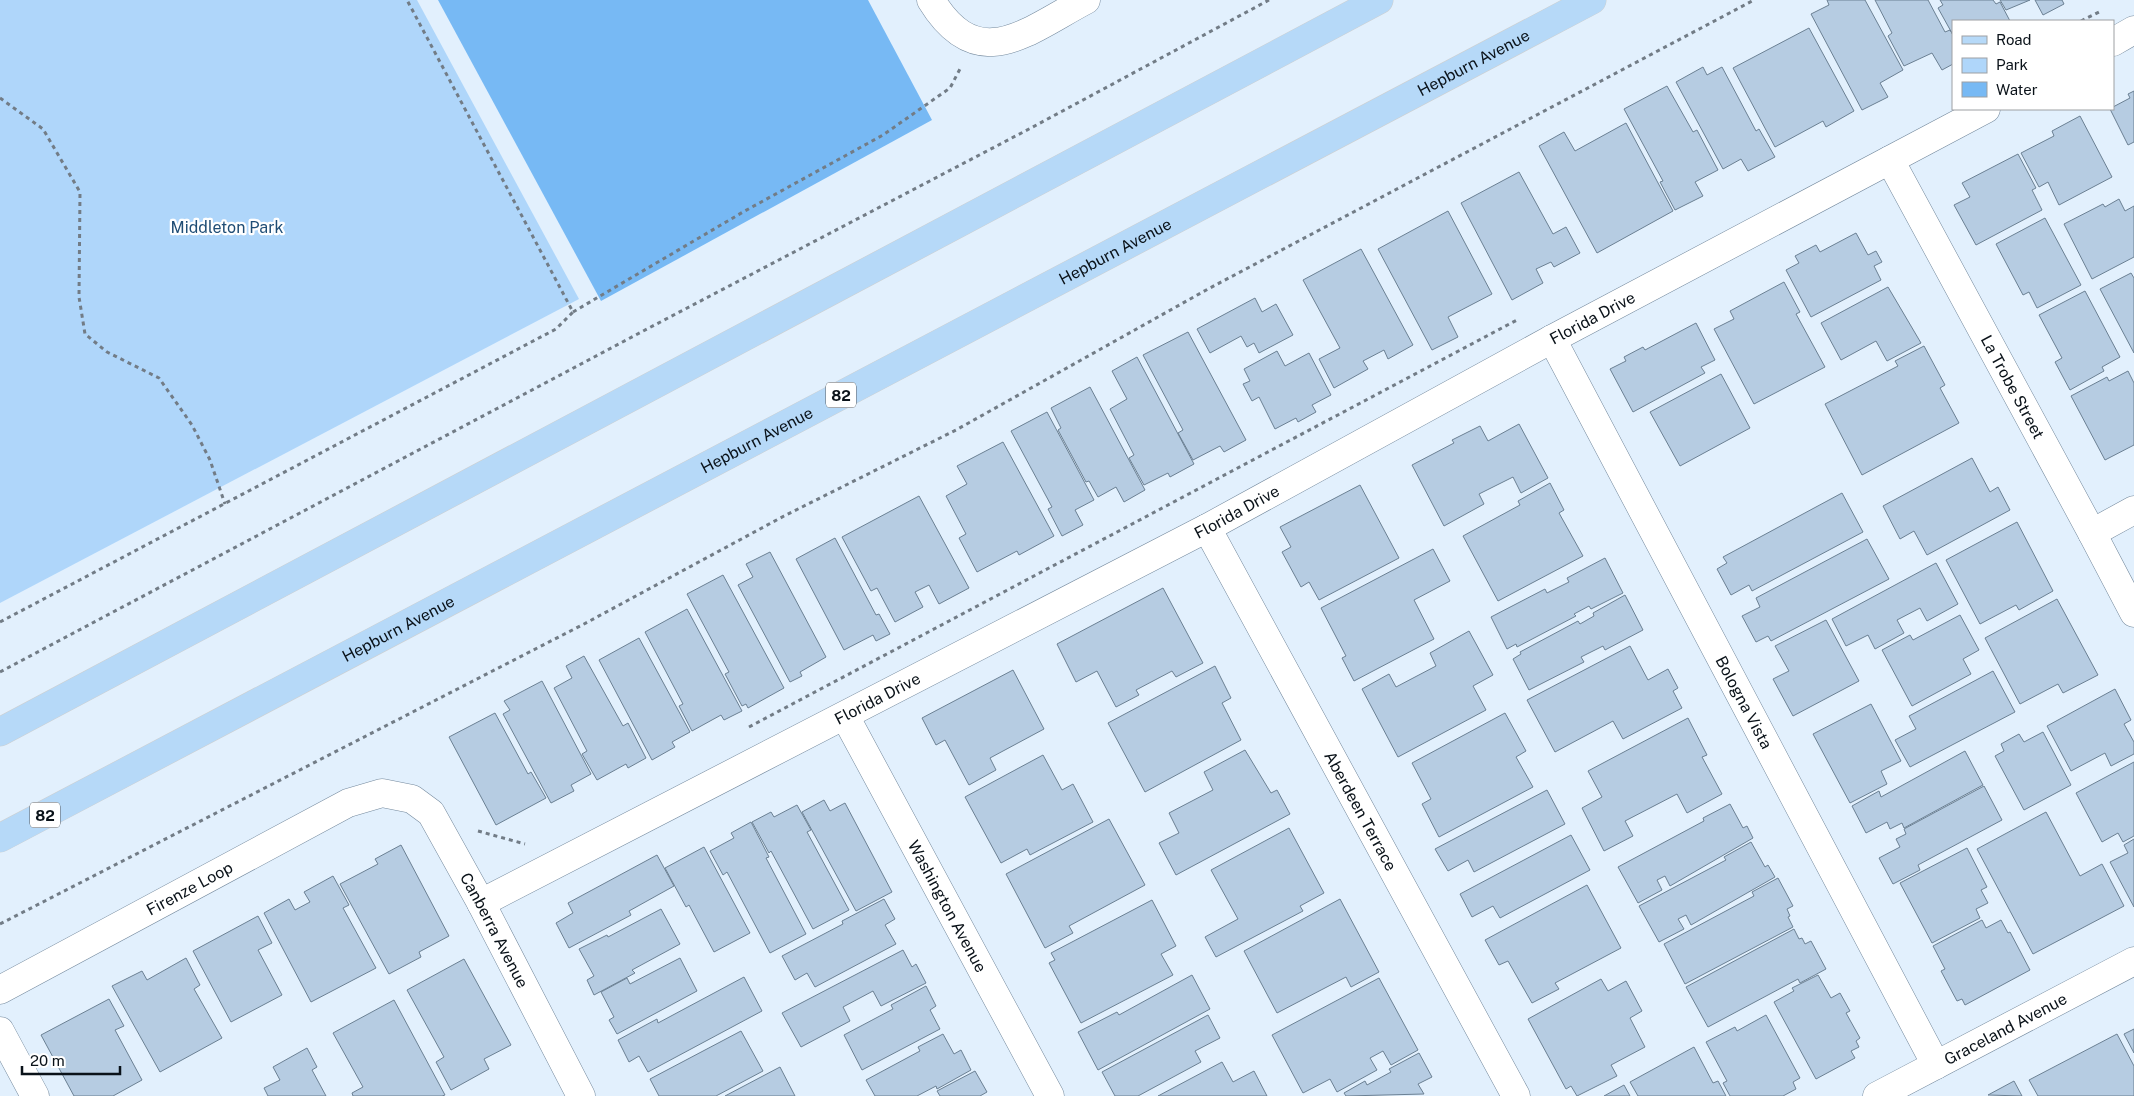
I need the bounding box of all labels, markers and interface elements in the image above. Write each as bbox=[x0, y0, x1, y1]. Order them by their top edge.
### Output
legend bbox=[1952, 20, 2114, 110]
street label: Hepburn Avenue bbox=[1414, 25, 1533, 100]
text: Road bbox=[1996, 31, 2032, 48]
text: Park bbox=[1996, 56, 2028, 73]
text: Water bbox=[1996, 81, 2038, 98]
street label: Hepburn Avenue bbox=[1056, 214, 1174, 288]
park label: Middleton Park bbox=[171, 218, 283, 237]
street label: Florida Drive bbox=[1546, 287, 1638, 348]
street label: La Trobe Street bbox=[1977, 332, 2049, 442]
road number: 82 bbox=[826, 382, 856, 408]
street label: Hepburn Avenue bbox=[697, 402, 816, 477]
street label: Florida Drive bbox=[1191, 481, 1282, 542]
street label: Hepburn Avenue bbox=[339, 591, 458, 666]
street label: Bologna Vista bbox=[1712, 653, 1777, 752]
street label: Florida Drive bbox=[831, 668, 923, 728]
street label: Aberdeen Terrace bbox=[1321, 748, 1401, 874]
road number: 82 bbox=[30, 802, 60, 828]
street label: Washington Avenue bbox=[904, 837, 991, 975]
street label: Firenze Loop bbox=[143, 857, 236, 919]
street label: Canberra Avenue bbox=[456, 869, 533, 991]
street label: Graceland Avenue bbox=[1941, 989, 2070, 1069]
scale bar bbox=[22, 1044, 120, 1076]
text: 20 m bbox=[30, 1052, 65, 1069]

